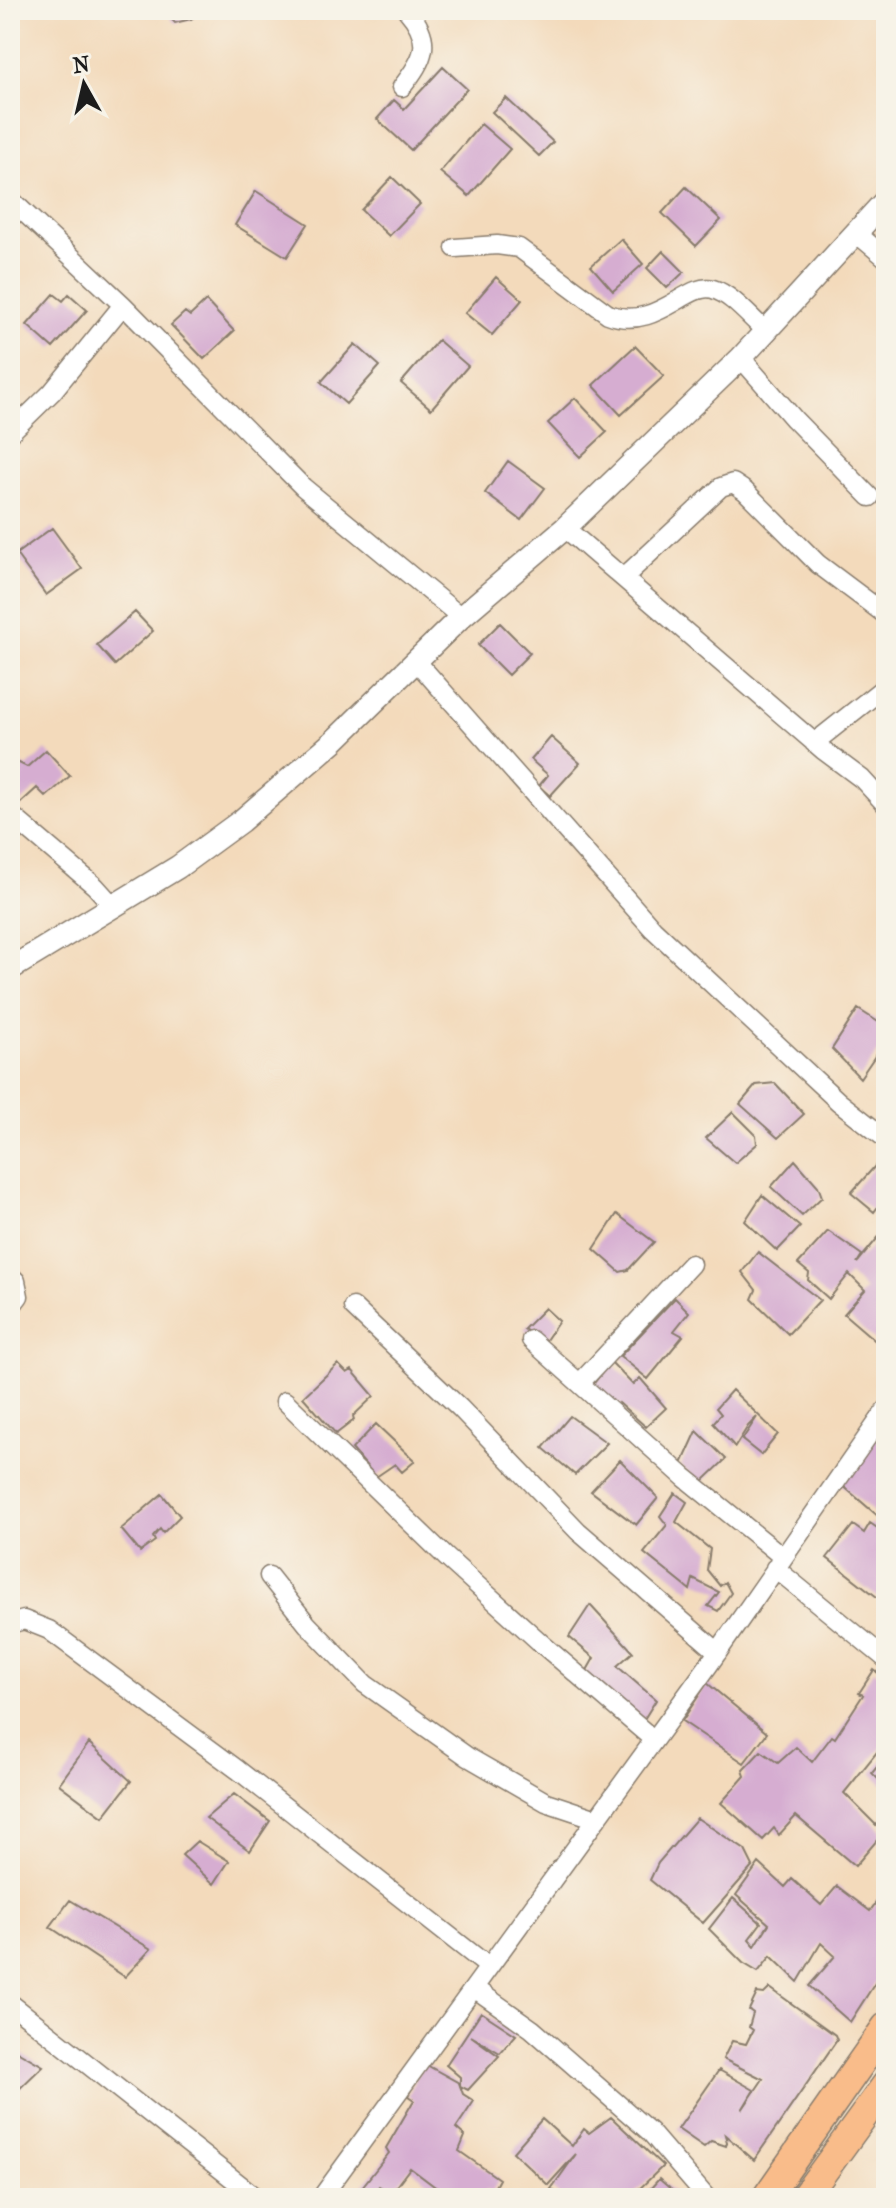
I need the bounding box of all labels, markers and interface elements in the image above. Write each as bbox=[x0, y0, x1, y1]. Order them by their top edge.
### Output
north arrow bbox=[44, 44, 124, 124]
text: N bbox=[71, 51, 92, 79]

